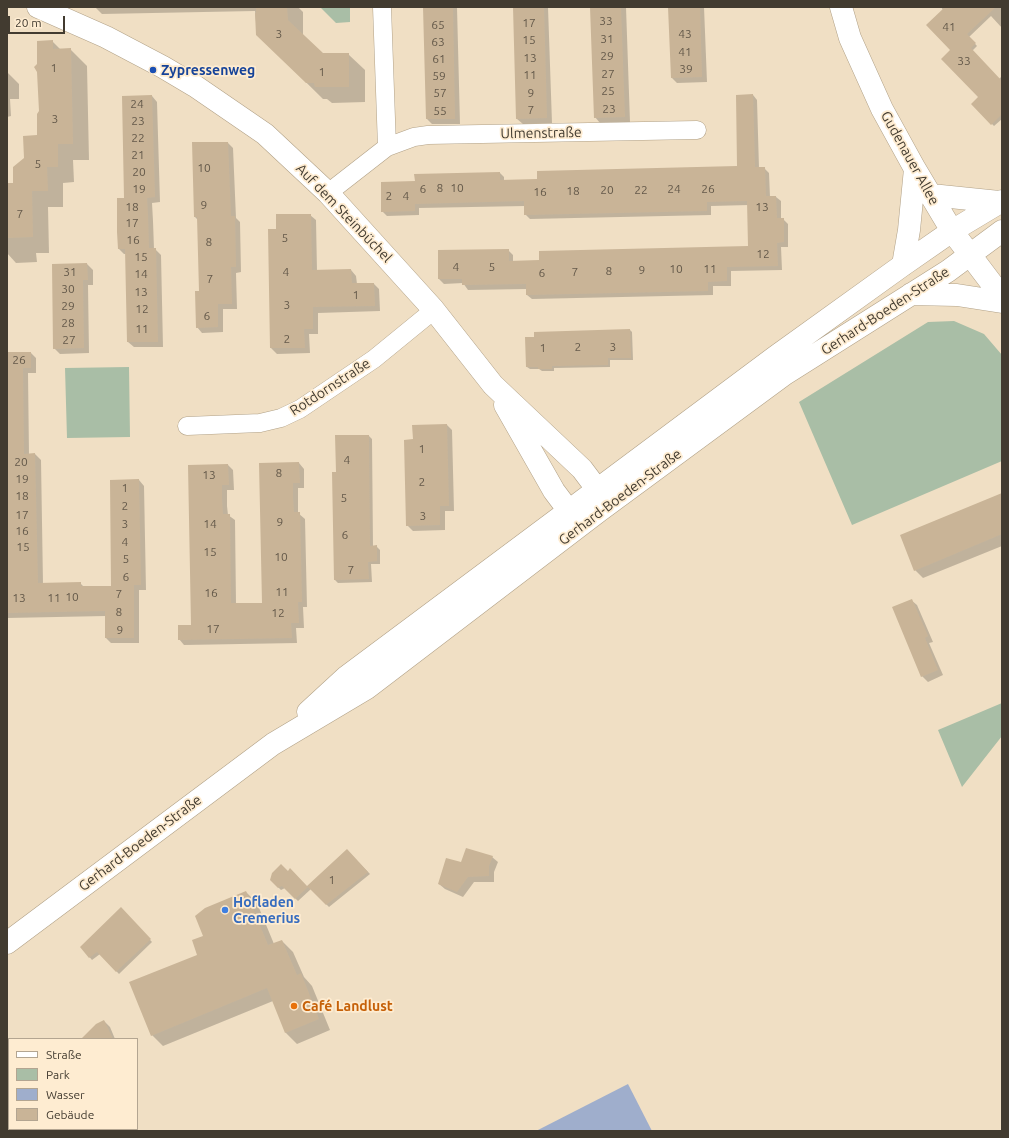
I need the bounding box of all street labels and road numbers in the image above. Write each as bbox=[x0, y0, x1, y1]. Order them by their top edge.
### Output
street label: Gudenauer Allee bbox=[877, 108, 943, 208]
street label: Ulmenstraße bbox=[500, 124, 582, 142]
street label: Auf dem Steinbüchel bbox=[293, 160, 395, 266]
street label: Gerhard-Boeden-Straße bbox=[818, 263, 952, 359]
street label: Rotdornstraße bbox=[287, 355, 373, 419]
street label: Gerhard-Boeden-Straße bbox=[555, 445, 685, 549]
street label: Gerhard-Boeden-Straße bbox=[75, 791, 205, 895]

